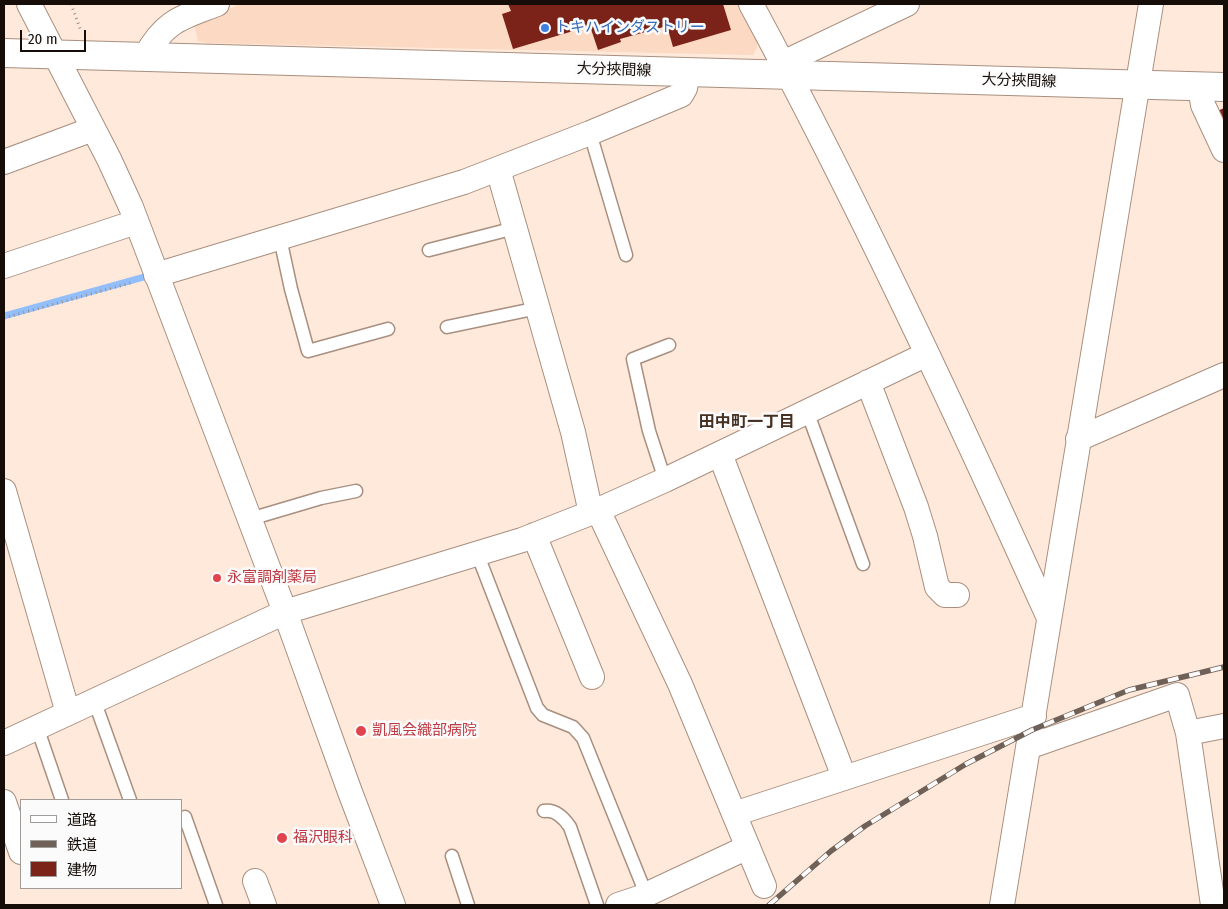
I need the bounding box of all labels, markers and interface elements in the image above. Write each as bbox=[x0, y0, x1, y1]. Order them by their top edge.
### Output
place label: トキハインダストリー bbox=[555, 19, 705, 37]
scale bar bbox=[22, 20, 89, 52]
marker: トキハインダストリー bbox=[539, 22, 551, 34]
text: 20 m bbox=[28, 30, 58, 48]
street label: 大分挾間線 bbox=[576, 60, 652, 80]
street label: 大分挾間線 bbox=[981, 71, 1057, 91]
district label: 田中町一丁目 bbox=[699, 413, 795, 433]
place label: 永富調剤薬局 bbox=[227, 569, 317, 587]
marker: 永富調剤薬局 bbox=[211, 572, 223, 584]
place label: 凱風会織部病院 bbox=[372, 722, 477, 740]
marker: 凱風会織部病院 bbox=[354, 724, 368, 738]
legend bbox=[20, 799, 182, 889]
text: 道路 bbox=[67, 811, 97, 829]
place label: 福沢眼科 bbox=[293, 829, 353, 847]
marker: 福沢眼科 bbox=[275, 831, 289, 845]
text: 鉄道 bbox=[67, 836, 97, 854]
text: 建物 bbox=[67, 861, 97, 879]

